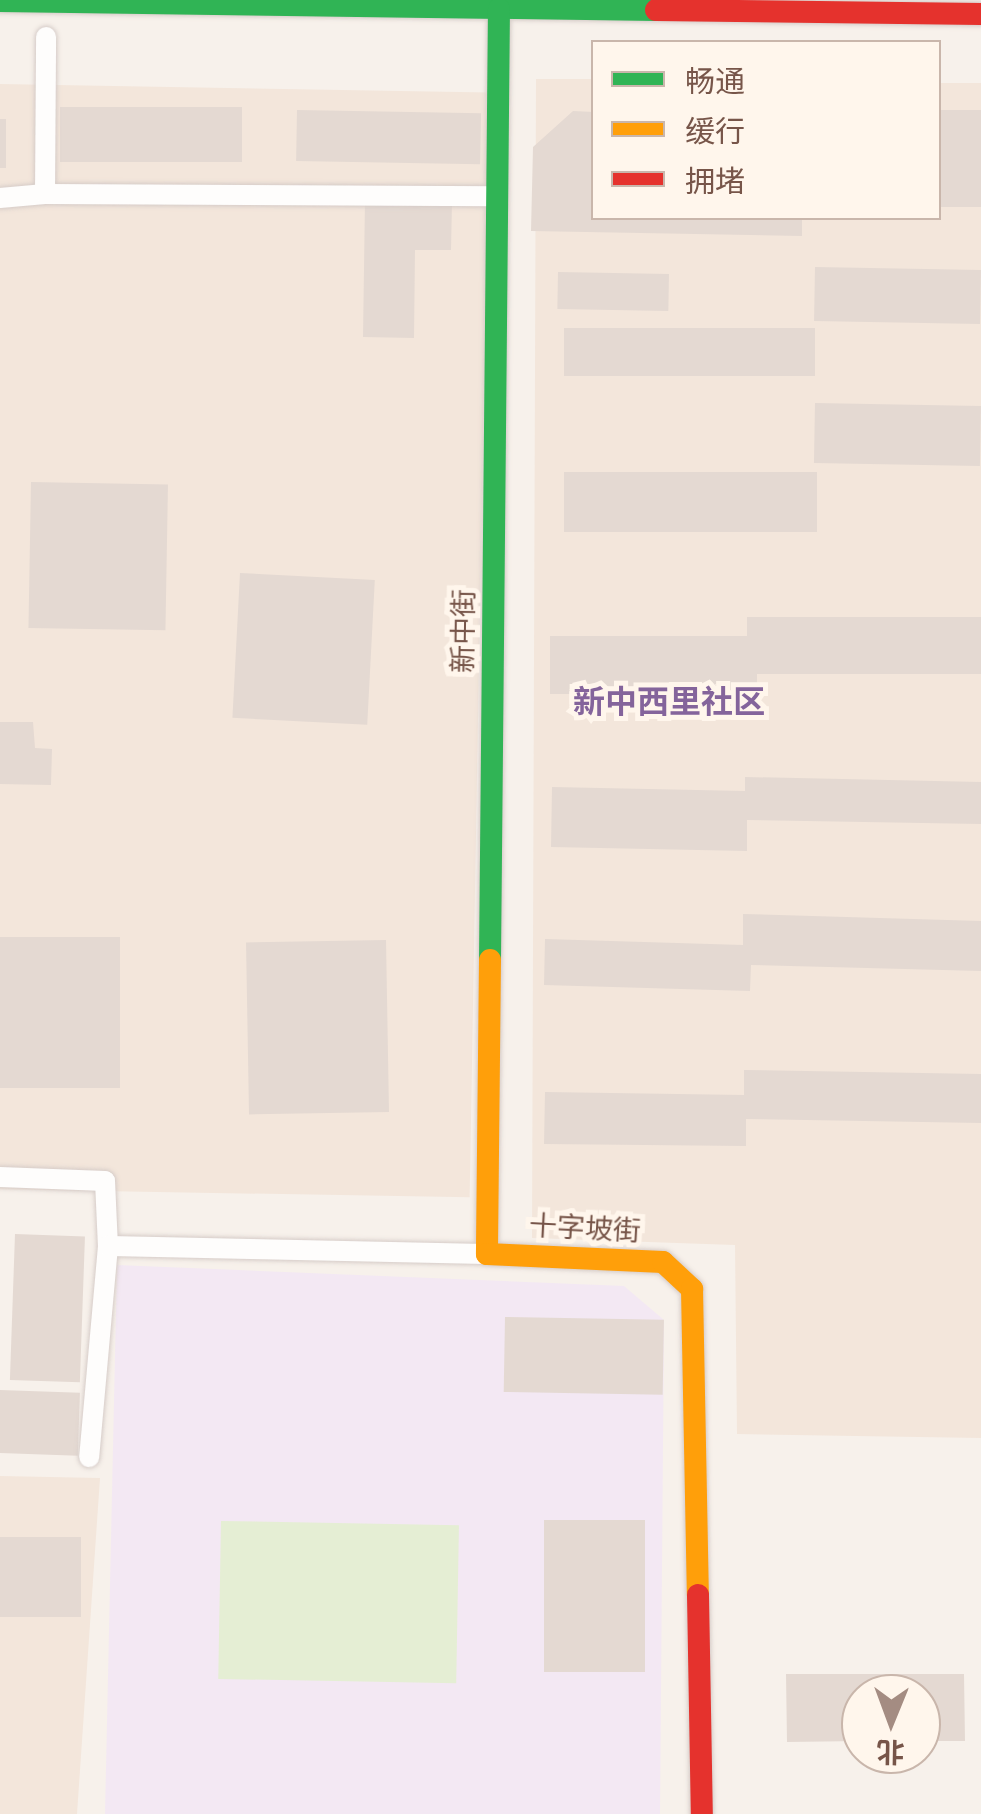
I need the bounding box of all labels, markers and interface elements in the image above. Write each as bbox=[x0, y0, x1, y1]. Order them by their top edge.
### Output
legend bbox=[591, 40, 941, 220]
text: 畅通 bbox=[685, 61, 745, 100]
text: 缓行 bbox=[685, 111, 745, 150]
text: 拥堵 bbox=[685, 161, 745, 200]
street label: 新中街 bbox=[445, 589, 481, 673]
district label: 新中西里社区 bbox=[573, 682, 765, 720]
street label: 十字坡街 bbox=[528, 1208, 642, 1248]
north arrow bbox=[841, 1674, 941, 1774]
text: 北 bbox=[876, 1734, 905, 1771]

